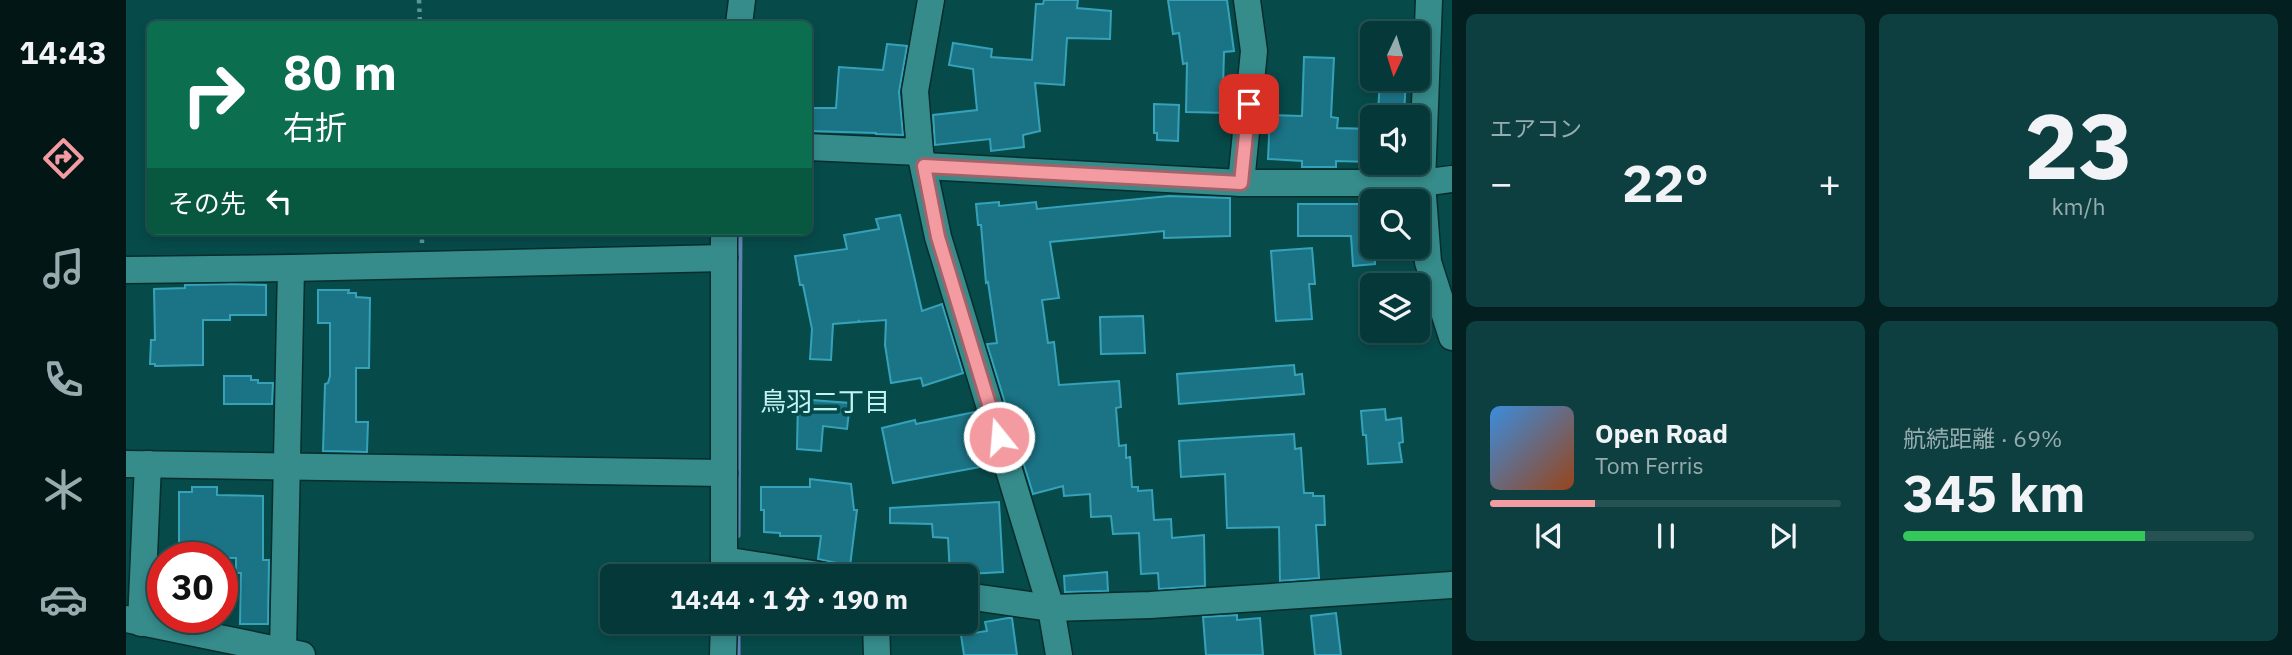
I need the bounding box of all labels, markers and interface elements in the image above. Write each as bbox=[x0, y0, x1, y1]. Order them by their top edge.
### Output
north arrow bbox=[1360, 21, 1430, 91]
map controls bbox=[1360, 21, 1430, 343]
text: 14:43 bbox=[19, 31, 107, 73]
text: 80 m bbox=[283, 40, 397, 103]
icon: right bbox=[168, 49, 259, 140]
pin bbox=[1219, 74, 1279, 134]
icon: arrive bbox=[1230, 85, 1268, 123]
text: 23 bbox=[2024, 86, 2133, 204]
button: sound bbox=[1360, 105, 1430, 175]
text: 右折 bbox=[283, 106, 347, 148]
text: エアコン bbox=[1490, 113, 1582, 143]
icon: directions bbox=[39, 134, 88, 183]
text: 22° bbox=[1622, 149, 1709, 216]
text: − bbox=[1490, 158, 1513, 207]
text: + bbox=[1818, 158, 1841, 207]
icon: left bbox=[260, 182, 298, 220]
text: その先 bbox=[168, 186, 246, 220]
button: search bbox=[1360, 189, 1430, 259]
text: km/h bbox=[2051, 191, 2106, 221]
icon: music bbox=[39, 244, 88, 293]
button: layers bbox=[1360, 273, 1430, 343]
icon: phone bbox=[39, 355, 88, 404]
district label: 鳥羽二丁目 bbox=[760, 384, 890, 418]
position arrow bbox=[962, 400, 1036, 474]
text: Open Road bbox=[1595, 416, 1728, 450]
text: 航続距離 · 69% bbox=[1903, 423, 2062, 453]
text: Tom Ferris bbox=[1595, 450, 1704, 480]
text: 345 km bbox=[1903, 459, 2085, 526]
icon: climate bbox=[39, 465, 88, 514]
icon: previous bbox=[1530, 517, 1568, 555]
icon: pause bbox=[1647, 517, 1685, 555]
icon: next bbox=[1764, 517, 1802, 555]
speed limit sign: 30 bbox=[147, 542, 238, 633]
icon: car bbox=[39, 575, 88, 624]
text: 14:44 · 1 分 · 190 m bbox=[670, 582, 908, 616]

